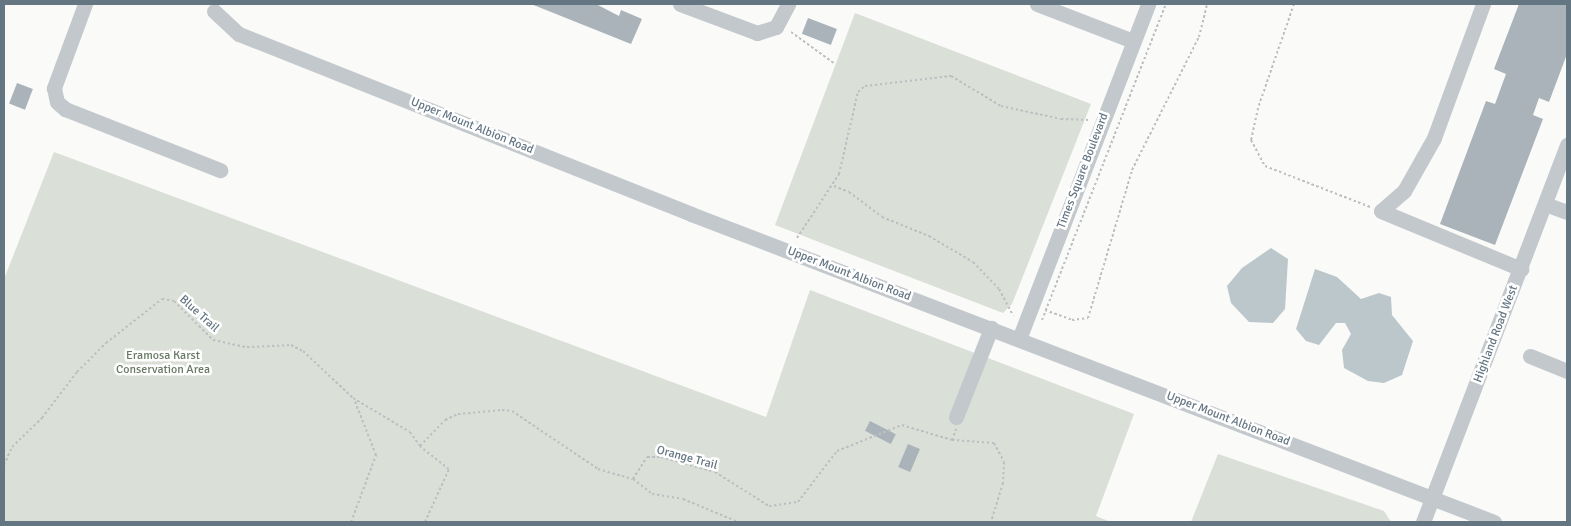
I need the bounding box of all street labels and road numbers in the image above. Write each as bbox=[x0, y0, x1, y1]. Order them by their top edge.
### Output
street label: Upper Mount Albion Road bbox=[409, 95, 535, 157]
street label: Times Square Boulevard bbox=[1054, 111, 1112, 231]
street label: Upper Mount Albion Road bbox=[785, 244, 913, 304]
street label: Highland Road West bbox=[1471, 283, 1521, 385]
street label: Blue Trail bbox=[176, 292, 222, 336]
street label: Upper Mount Albion Road bbox=[1164, 389, 1292, 449]
street label: Orange Trail bbox=[655, 443, 719, 473]

